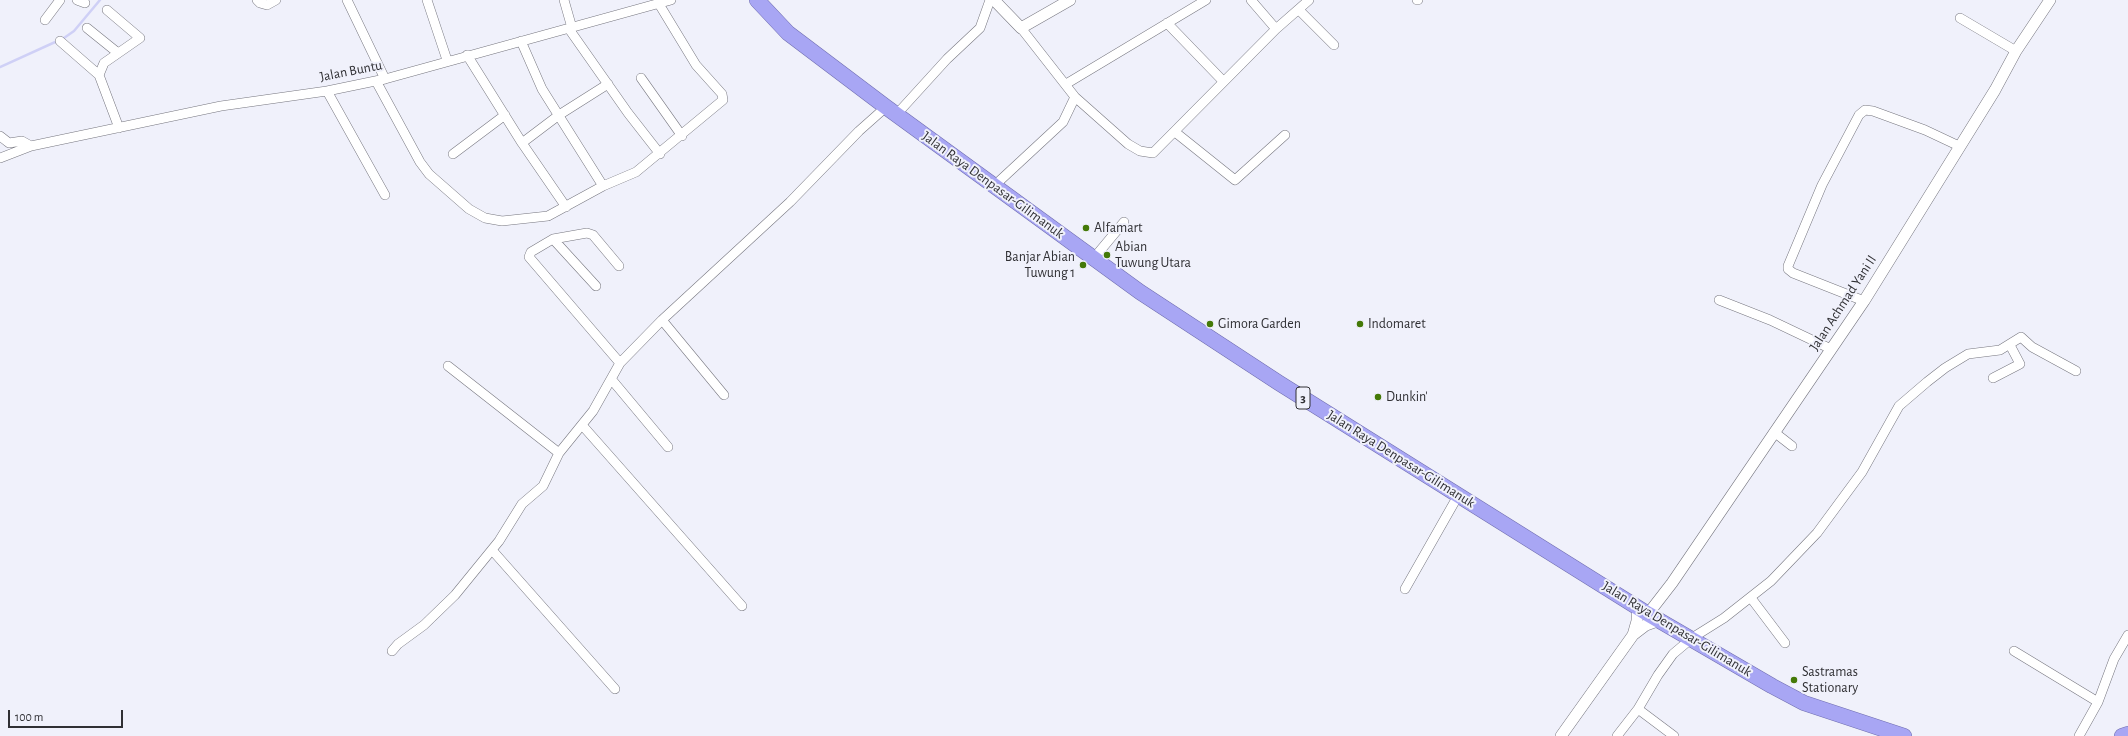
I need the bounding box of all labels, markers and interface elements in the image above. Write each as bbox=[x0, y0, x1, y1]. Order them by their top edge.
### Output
street label: Jalan Buntu bbox=[318, 57, 384, 85]
street label: Jalan Raya Denpasar-Gilimanuk bbox=[919, 128, 1067, 242]
place label: Alfamart bbox=[1094, 220, 1142, 236]
marker: Alfamart bbox=[1081, 223, 1091, 233]
place label: Abian Tuwung Utara bbox=[1115, 239, 1191, 272]
place label: Banjar Abian Tuwung 1 bbox=[1005, 249, 1075, 282]
marker: Abian Tuwung Utara bbox=[1102, 250, 1112, 260]
street label: Jalan Achmad Yani II bbox=[1806, 252, 1880, 354]
marker: Banjar Abian Tuwung 1 bbox=[1078, 260, 1088, 270]
place label: Gimora Garden bbox=[1218, 316, 1301, 332]
place label: Indomaret bbox=[1368, 316, 1426, 332]
marker: Gimora Garden bbox=[1205, 319, 1215, 329]
marker: Indomaret bbox=[1355, 319, 1365, 329]
road number: 3 bbox=[1296, 387, 1310, 409]
place label: Dunkin' bbox=[1386, 389, 1428, 405]
marker: Dunkin' bbox=[1373, 392, 1383, 402]
street label: Jalan Raya Denpasar-Gilimanuk bbox=[1324, 407, 1478, 511]
street label: Jalan Raya Denpasar-Gilimanuk bbox=[1599, 578, 1755, 680]
place label: Sastramas Stationary bbox=[1802, 664, 1858, 696]
marker: Sastramas Stationary bbox=[1789, 675, 1799, 685]
scale bar bbox=[10, 702, 125, 728]
text: 100 m bbox=[15, 711, 43, 723]

